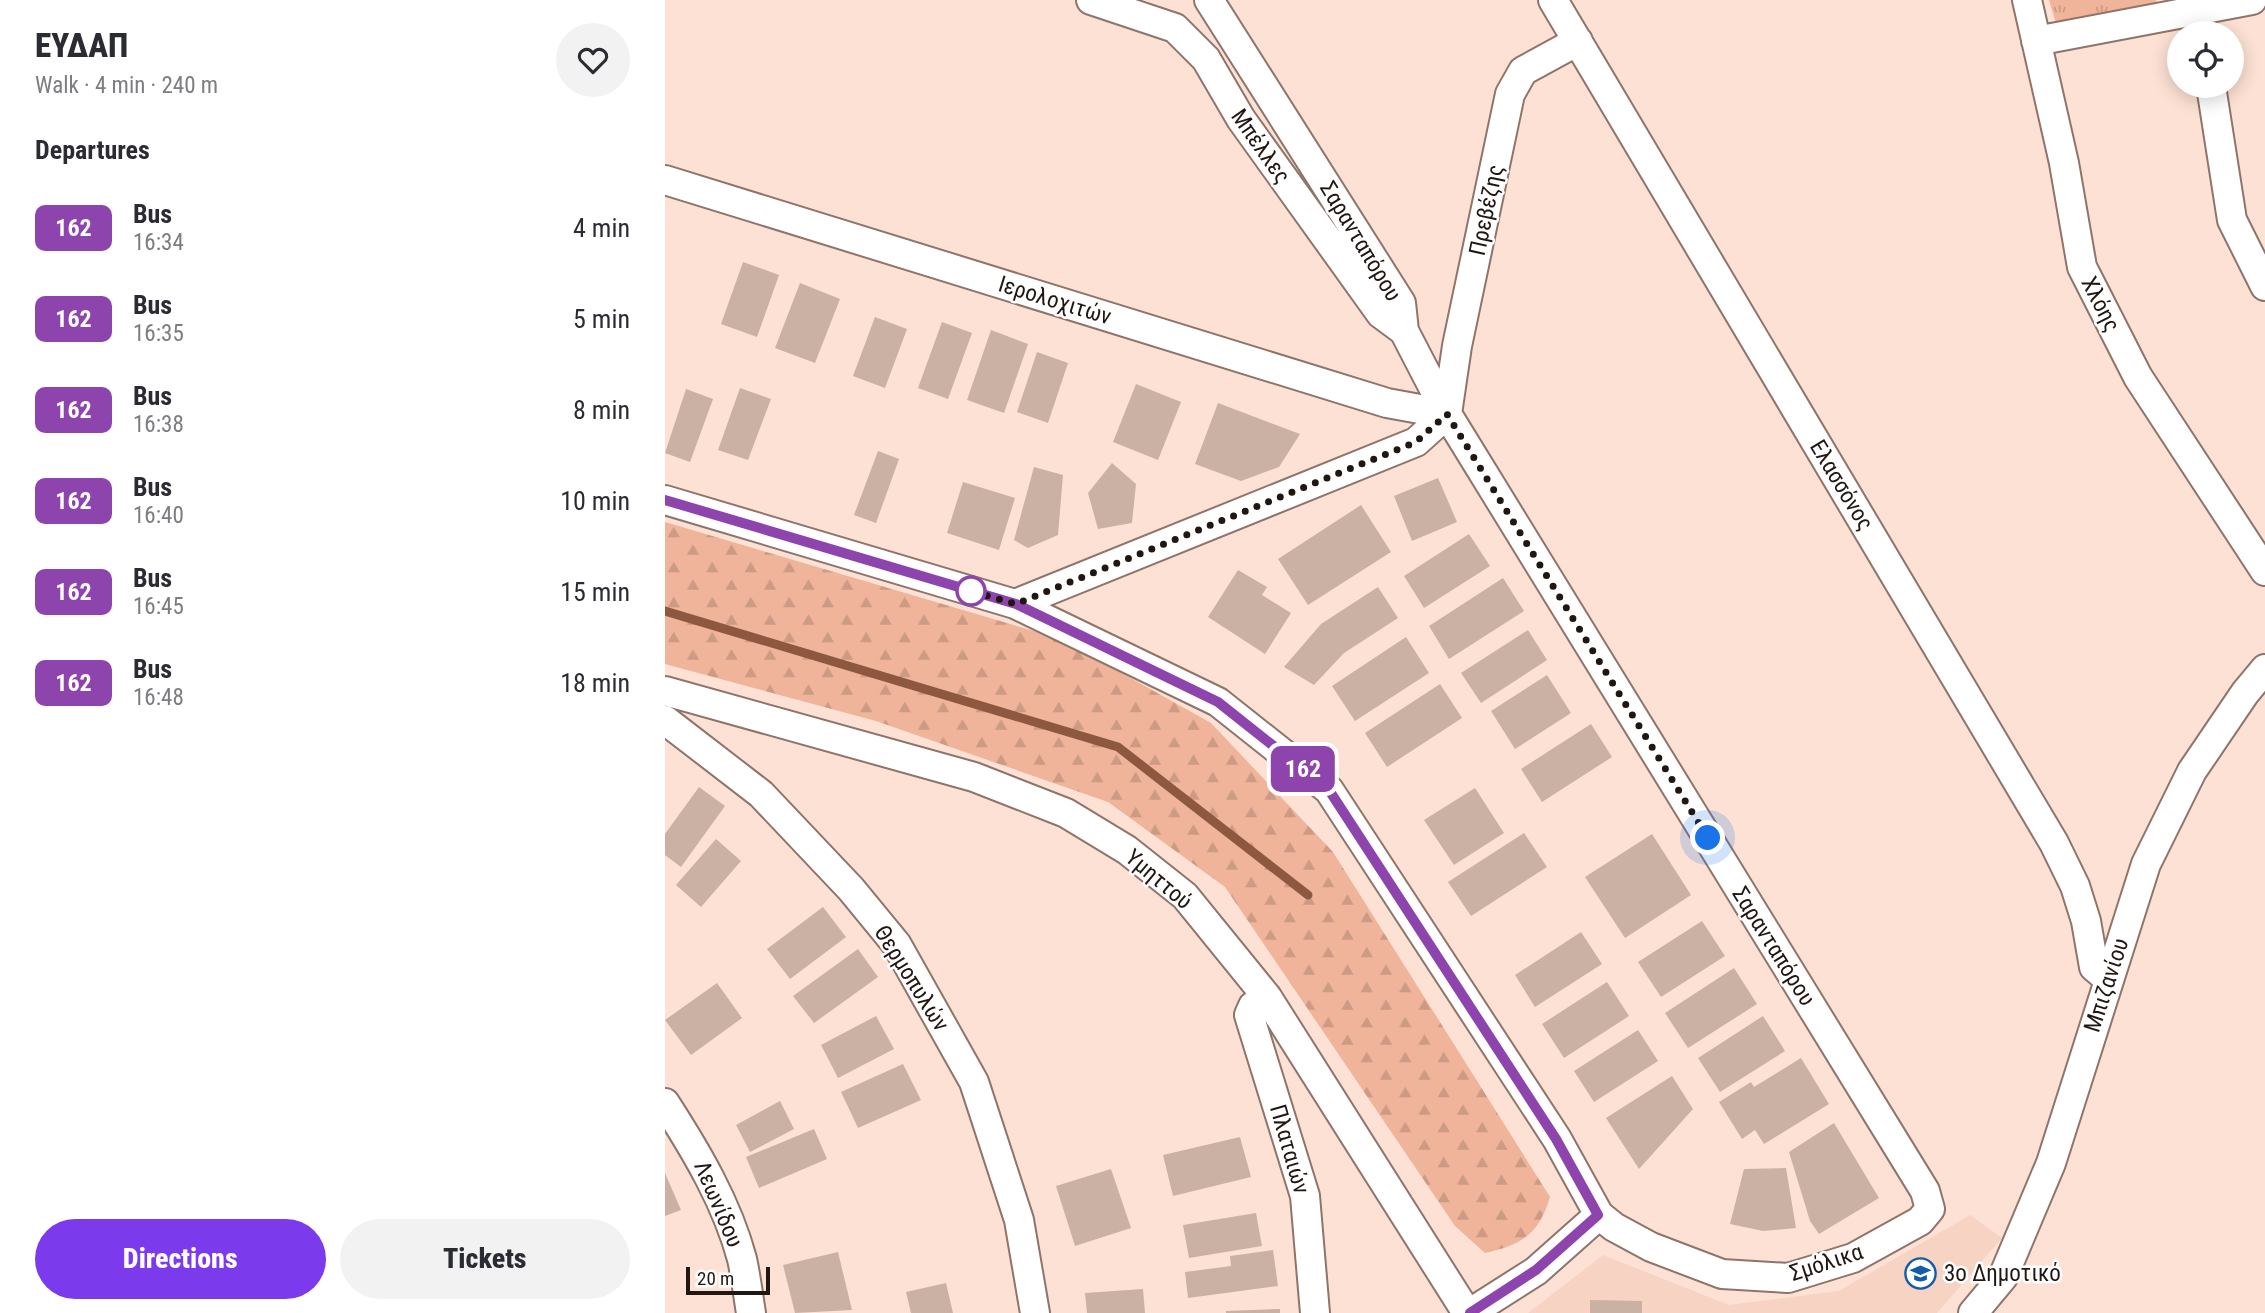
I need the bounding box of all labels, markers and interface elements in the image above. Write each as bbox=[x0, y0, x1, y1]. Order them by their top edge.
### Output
map controls bbox=[2167, 21, 2244, 98]
button: locate bbox=[2167, 21, 2244, 98]
button: heart bbox=[556, 23, 630, 97]
text: ΕΥΔΑΠ bbox=[35, 26, 128, 65]
text: Walk · 4 min · 240 m bbox=[35, 72, 218, 99]
street label: Μπέλλες bbox=[1225, 104, 1296, 189]
text: Departures bbox=[35, 135, 150, 165]
street label: Πρεβέζης bbox=[1464, 162, 1509, 258]
street label: Σαρανταπόρου bbox=[1314, 176, 1407, 306]
text: Bus bbox=[133, 199, 172, 229]
text: 4 min bbox=[573, 213, 630, 243]
text: 162 bbox=[55, 214, 92, 242]
text: 16:34 bbox=[133, 229, 184, 256]
street label: Ιερολοχιτών bbox=[995, 271, 1115, 330]
street label: Χλόης bbox=[2075, 272, 2126, 336]
text: Bus bbox=[133, 290, 172, 320]
text: 5 min bbox=[573, 304, 630, 334]
text: 162 bbox=[55, 305, 92, 333]
text: 16:35 bbox=[133, 320, 184, 347]
text: Bus bbox=[133, 381, 172, 411]
text: 8 min bbox=[573, 395, 630, 425]
text: 162 bbox=[55, 396, 92, 424]
text: 16:38 bbox=[133, 411, 184, 438]
street label: Ελασσόνος bbox=[1804, 435, 1879, 535]
text: Bus bbox=[133, 472, 172, 502]
text: 10 min bbox=[560, 486, 630, 516]
text: 162 bbox=[55, 487, 92, 515]
text: 16:40 bbox=[133, 502, 184, 529]
text: Bus bbox=[133, 563, 172, 593]
unlabelled marker bbox=[956, 576, 986, 606]
text: 15 min bbox=[560, 577, 630, 607]
text: 162 bbox=[55, 578, 92, 606]
text: 16:45 bbox=[133, 593, 184, 620]
text: Bus bbox=[133, 654, 172, 684]
text: 18 min bbox=[560, 668, 630, 698]
text: 162 bbox=[55, 669, 92, 697]
text: 16:48 bbox=[133, 684, 184, 711]
line badge: 162 bbox=[1263, 746, 1343, 792]
text: 162 bbox=[1285, 755, 1321, 783]
your location bbox=[1690, 820, 1725, 855]
street label: Υμηττού bbox=[1120, 844, 1198, 915]
street label: Σαρανταπόρου bbox=[1726, 882, 1821, 1011]
street label: Θερμοπυλών bbox=[868, 920, 955, 1036]
street label: Μπιζανίου bbox=[2079, 935, 2134, 1036]
street label: Πλαταιών bbox=[1264, 1101, 1315, 1197]
street label: Λεωνίδου bbox=[688, 1157, 749, 1251]
button: Directions bbox=[35, 1219, 326, 1299]
button: Tickets bbox=[340, 1219, 630, 1299]
street label: Σμόλικα bbox=[1786, 1238, 1866, 1287]
school or university icon: 3ο Δημοτικό bbox=[1904, 1256, 1938, 1290]
place label: 3ο Δημοτικό bbox=[1944, 1260, 2061, 1287]
scale bar bbox=[686, 1264, 770, 1296]
text: 20 m bbox=[697, 1267, 734, 1290]

